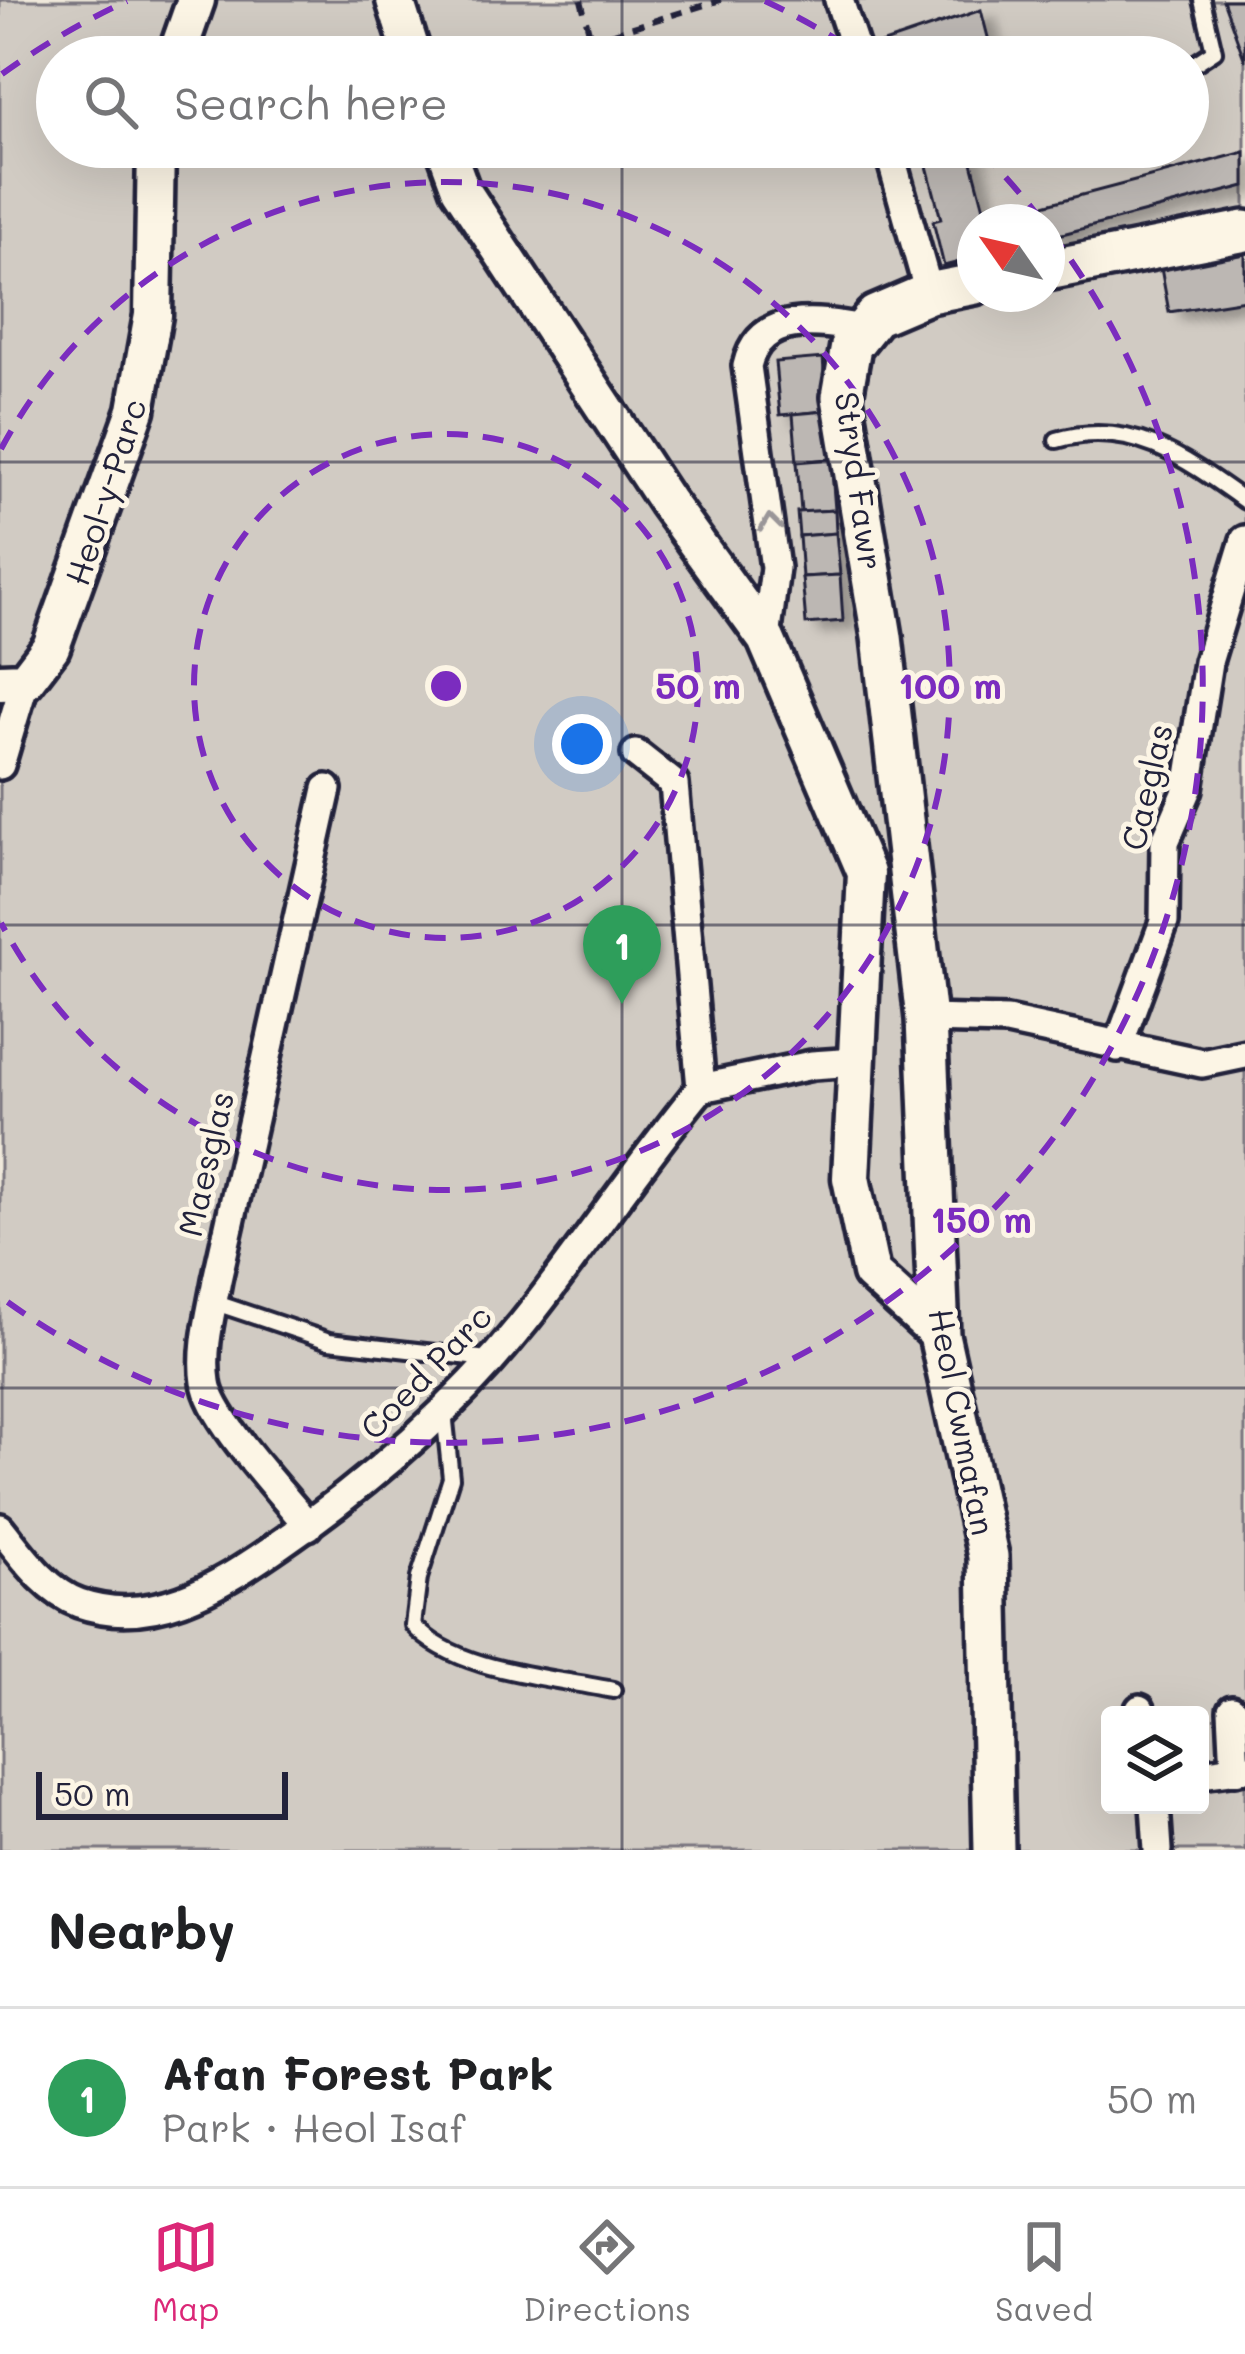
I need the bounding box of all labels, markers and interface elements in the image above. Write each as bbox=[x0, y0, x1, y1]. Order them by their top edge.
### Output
search box bbox=[36, 36, 1209, 168]
icon: search bbox=[78, 69, 144, 135]
text: Search here bbox=[174, 73, 448, 131]
north arrow bbox=[957, 204, 1065, 312]
street label: Stryd Fawr bbox=[826, 389, 894, 573]
street label: Heol-y-Parc bbox=[54, 393, 156, 591]
one-way arrow bbox=[757, 514, 783, 533]
text: 50 m bbox=[655, 661, 741, 708]
text: 100 m bbox=[898, 661, 1002, 708]
centre of rings bbox=[425, 665, 467, 707]
your location bbox=[552, 714, 612, 774]
street label: Caeglas bbox=[1110, 719, 1181, 854]
pin: 1 bbox=[583, 905, 661, 1004]
street label: Maesglas bbox=[167, 1087, 242, 1240]
text: 150 m bbox=[930, 1195, 1032, 1242]
street label: Coed Parc bbox=[350, 1294, 500, 1448]
street label: Heol Cwmafan bbox=[920, 1305, 1007, 1539]
map controls bbox=[1101, 1706, 1209, 1814]
button: layers bbox=[1101, 1706, 1209, 1814]
scale bar bbox=[36, 1766, 288, 1819]
text: 50 m bbox=[54, 1771, 130, 1814]
text: Nearby bbox=[48, 1895, 235, 1962]
text: Afan Forest Park bbox=[162, 2043, 554, 2101]
text: 1 bbox=[78, 2072, 96, 2123]
text: 50 m bbox=[1107, 2072, 1197, 2123]
text: Park · Heol Isaf bbox=[162, 2101, 465, 2152]
tab: Map bbox=[152, 2214, 219, 2329]
tab: Directions bbox=[523, 2214, 691, 2329]
tab: Saved bbox=[995, 2214, 1093, 2329]

